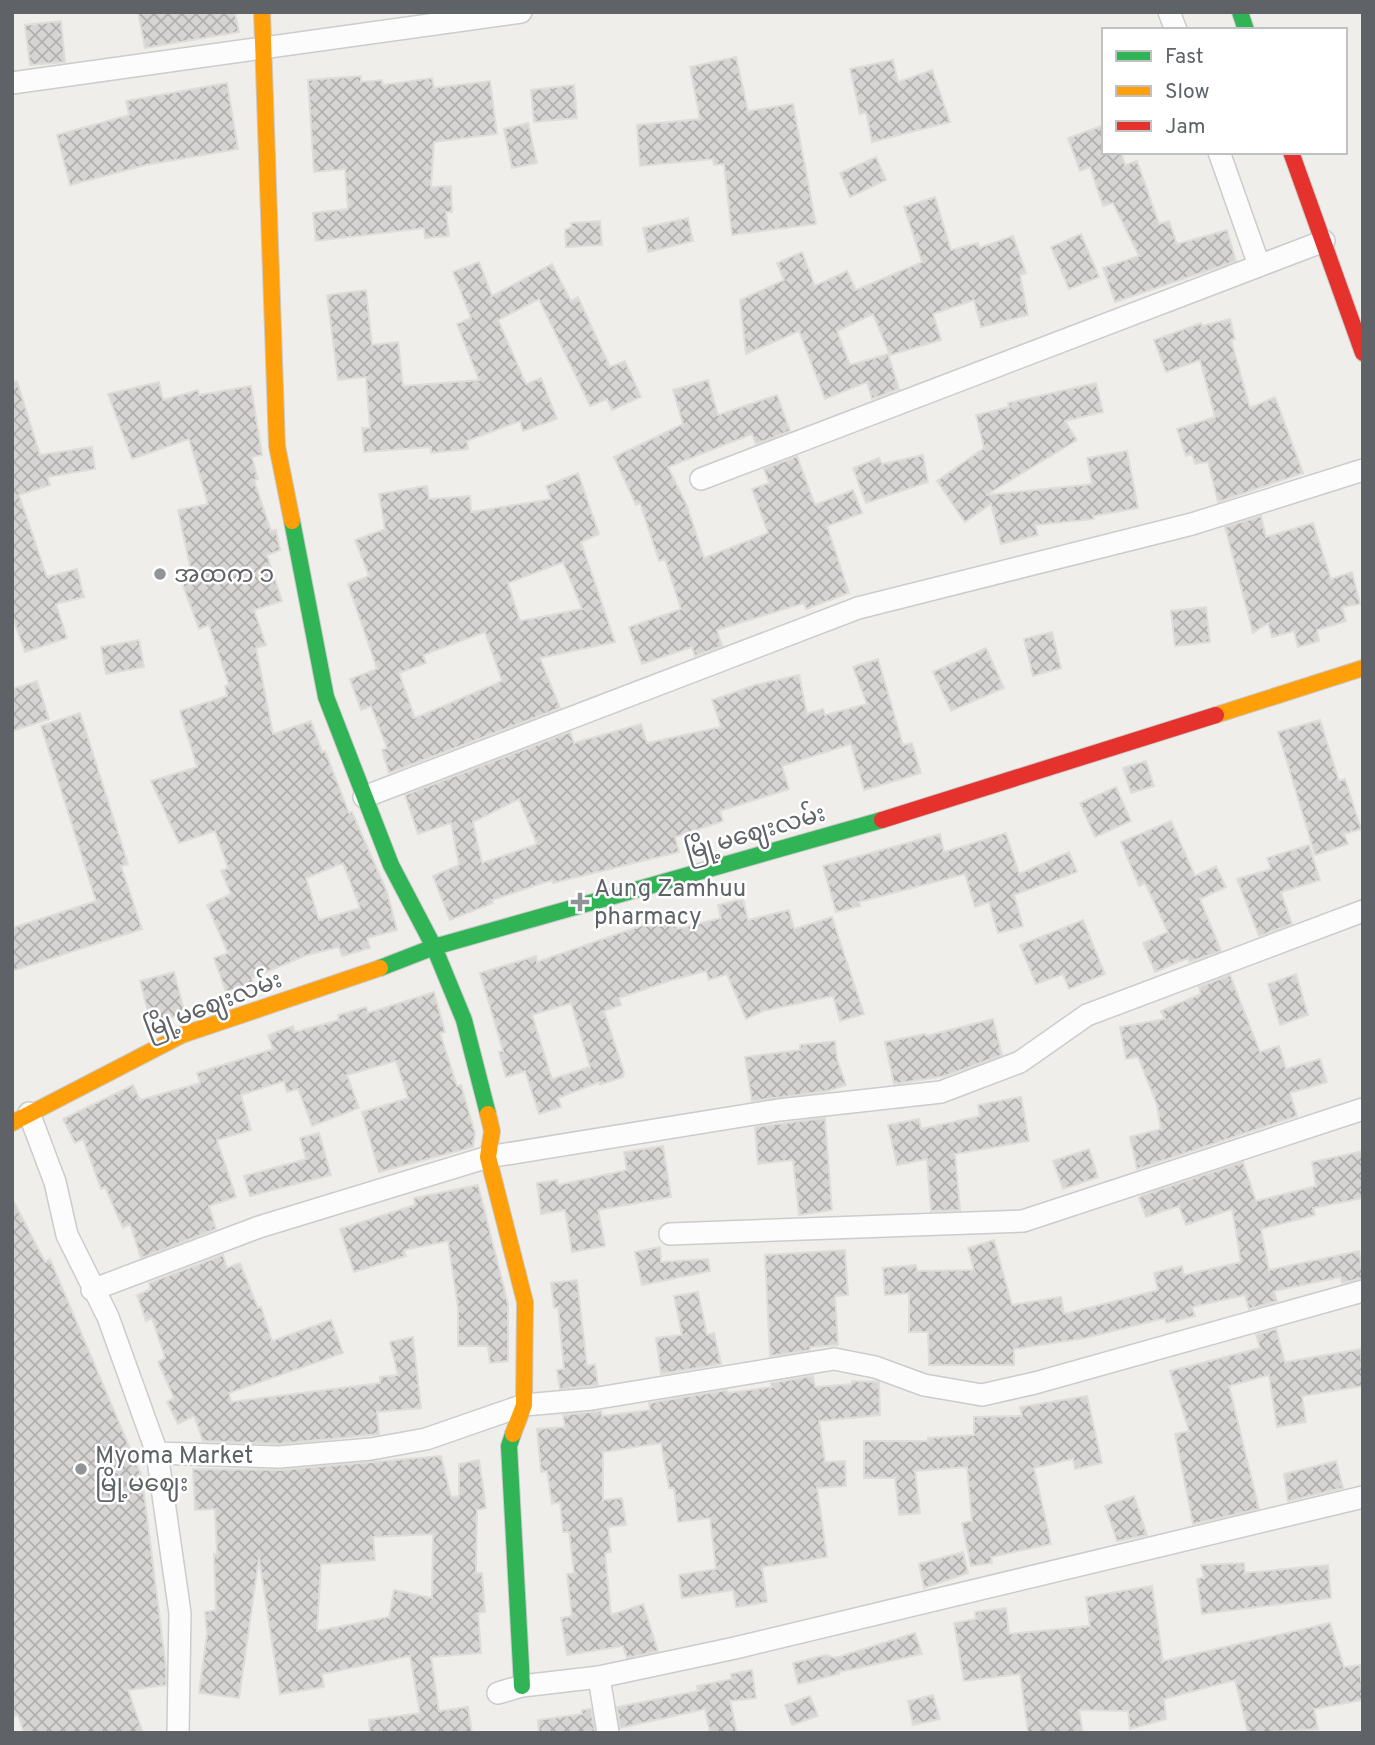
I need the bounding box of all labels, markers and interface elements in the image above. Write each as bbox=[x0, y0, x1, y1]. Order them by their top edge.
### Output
legend bbox=[1102, 28, 1347, 154]
text: Fast bbox=[1165, 44, 1204, 71]
text: Slow bbox=[1165, 79, 1210, 106]
text: Jam bbox=[1165, 114, 1206, 141]
place label: အထက ၁ bbox=[174, 561, 274, 591]
marker: အထက ၁ bbox=[152, 566, 168, 582]
street label: မြို့မဈေးလမ်း bbox=[681, 797, 830, 870]
place label: Aung Zamhuu pharmacy bbox=[594, 875, 746, 933]
marker: Aung Zamhuu pharmacy bbox=[572, 894, 588, 910]
street label: မြို့မဈေးလမ်း bbox=[140, 963, 287, 1048]
place label: Myoma Market မြို့မဈေး bbox=[95, 1442, 253, 1502]
marker: Myoma Market မြို့မဈေး bbox=[73, 1461, 89, 1477]

